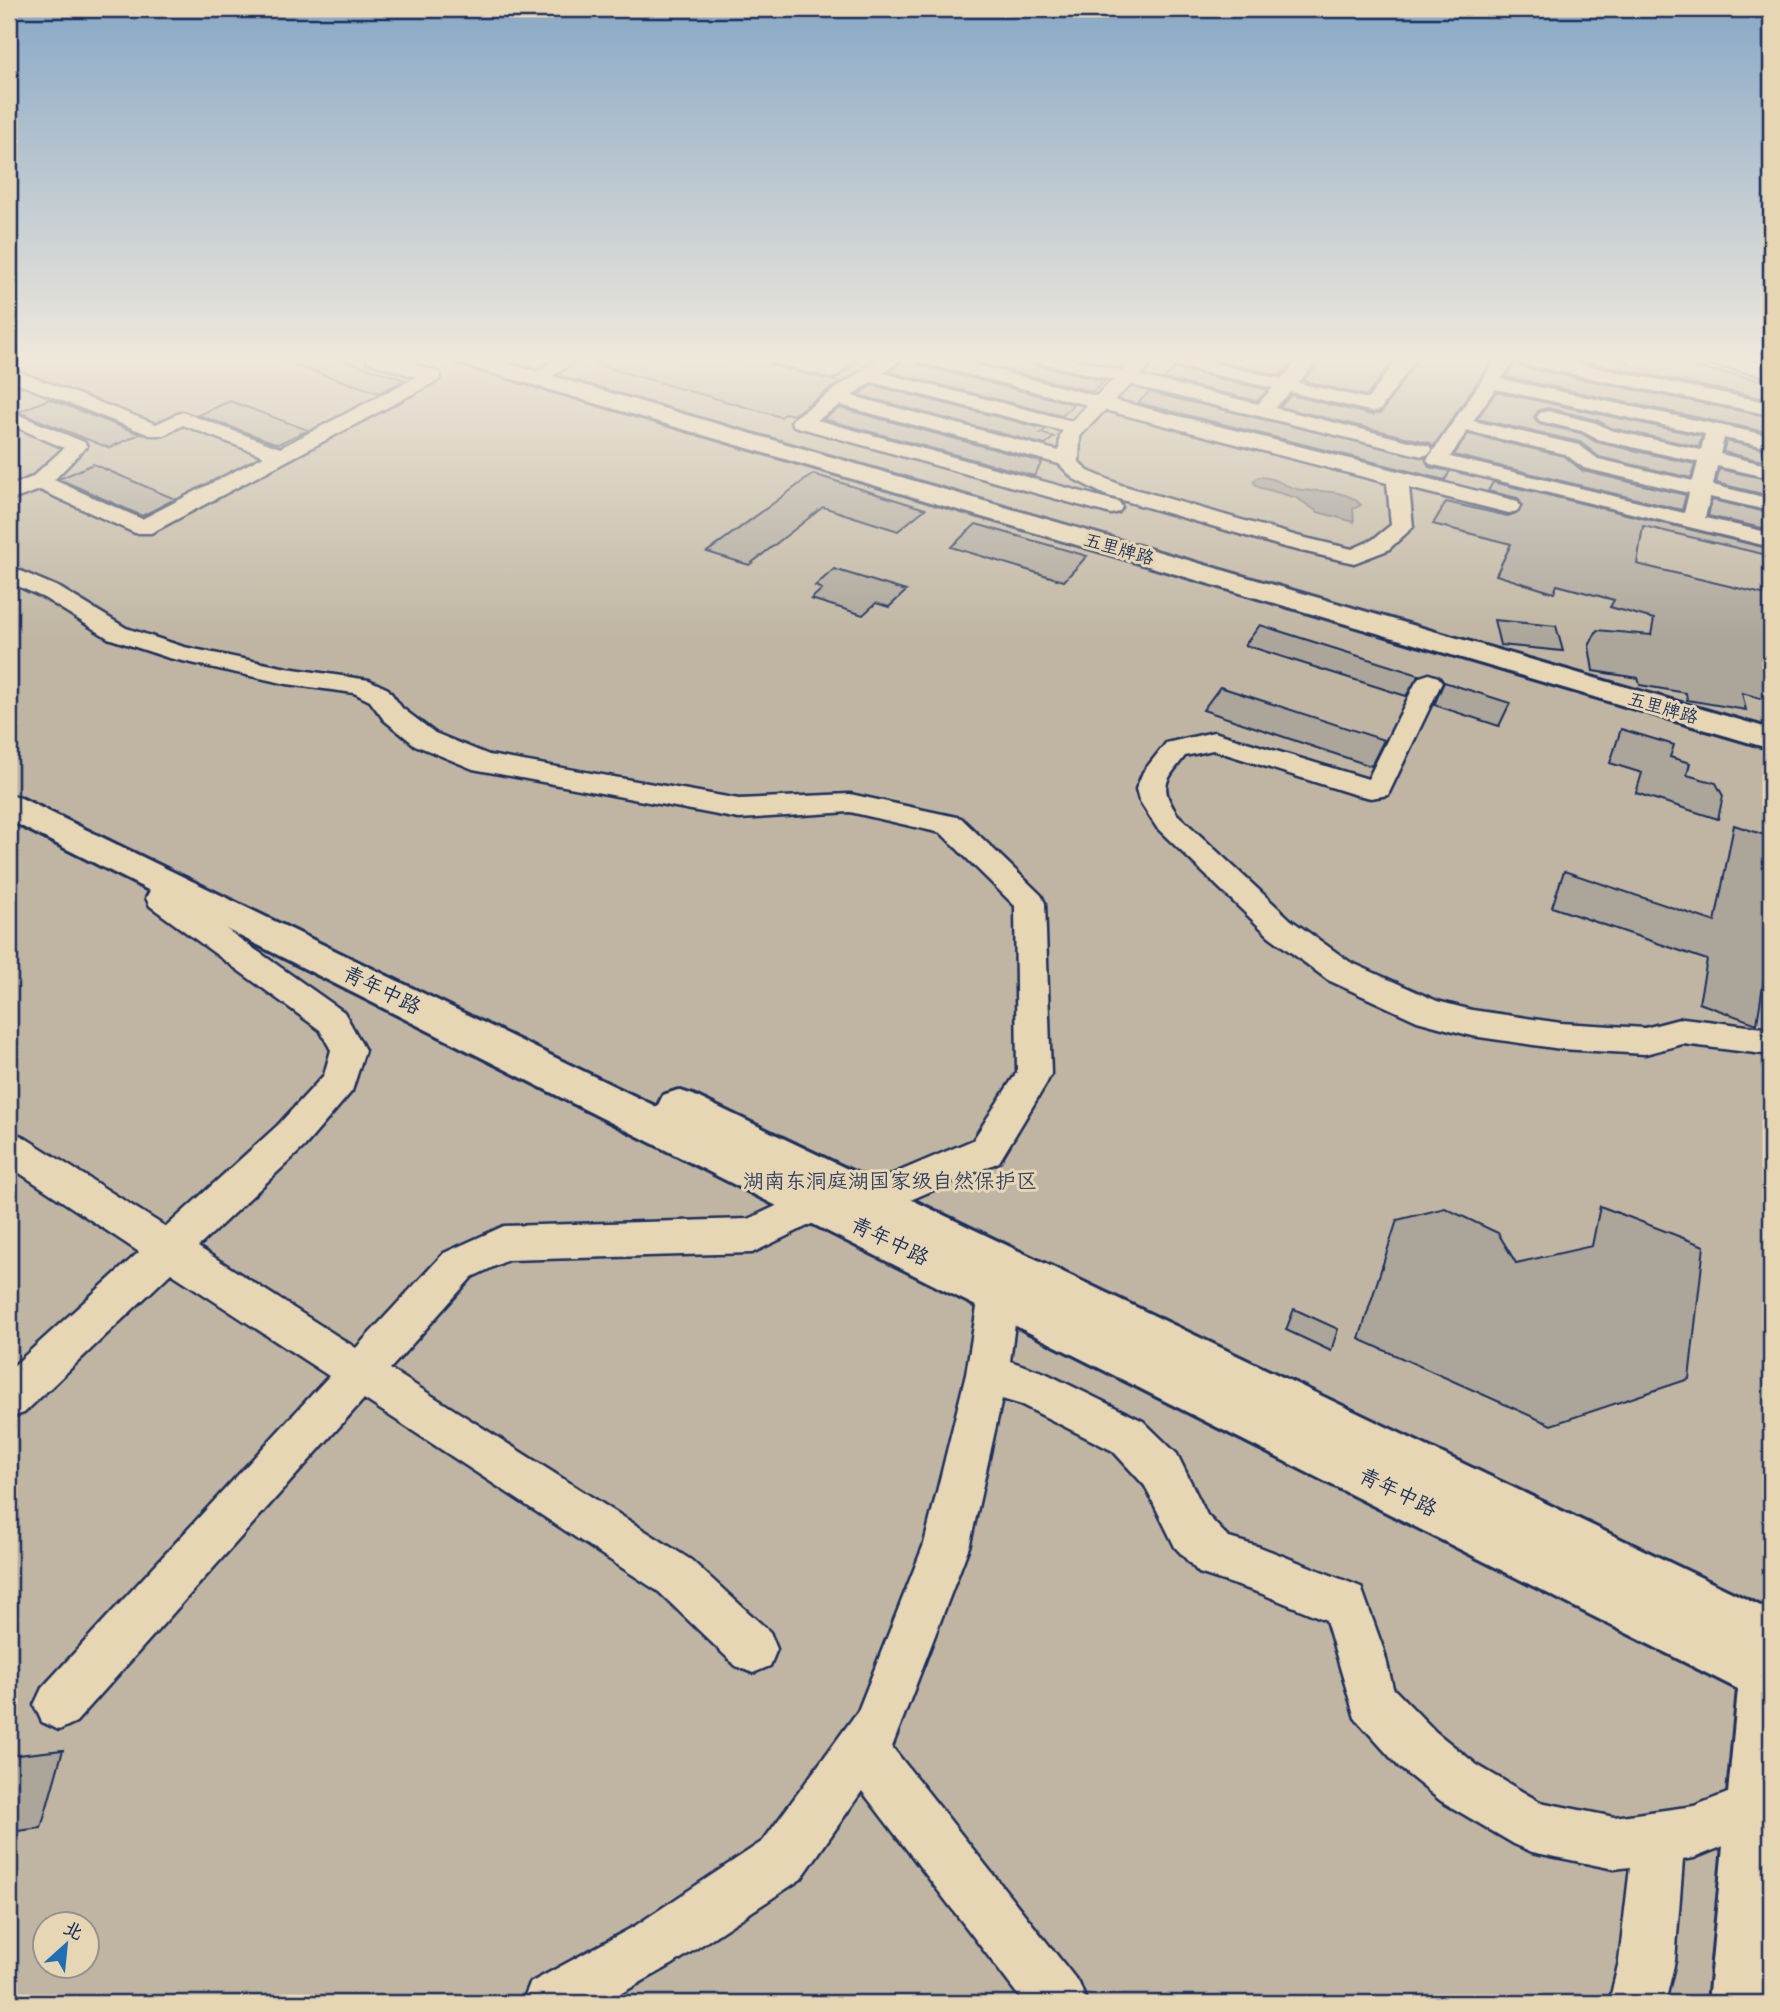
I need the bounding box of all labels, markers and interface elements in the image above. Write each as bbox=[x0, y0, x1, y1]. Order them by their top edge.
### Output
street label: 五里牌路 bbox=[1081, 528, 1157, 570]
street label: 五里牌路 bbox=[1625, 687, 1701, 729]
street label: 青年中路 bbox=[338, 959, 426, 1021]
park label: 湖南东洞庭湖国家级自然保护区 bbox=[743, 1167, 1037, 1195]
street label: 青年中路 bbox=[846, 1210, 934, 1272]
street label: 青年中路 bbox=[1354, 1461, 1442, 1523]
north arrow bbox=[32, 1910, 102, 1980]
text: 北 bbox=[59, 1915, 88, 1946]

